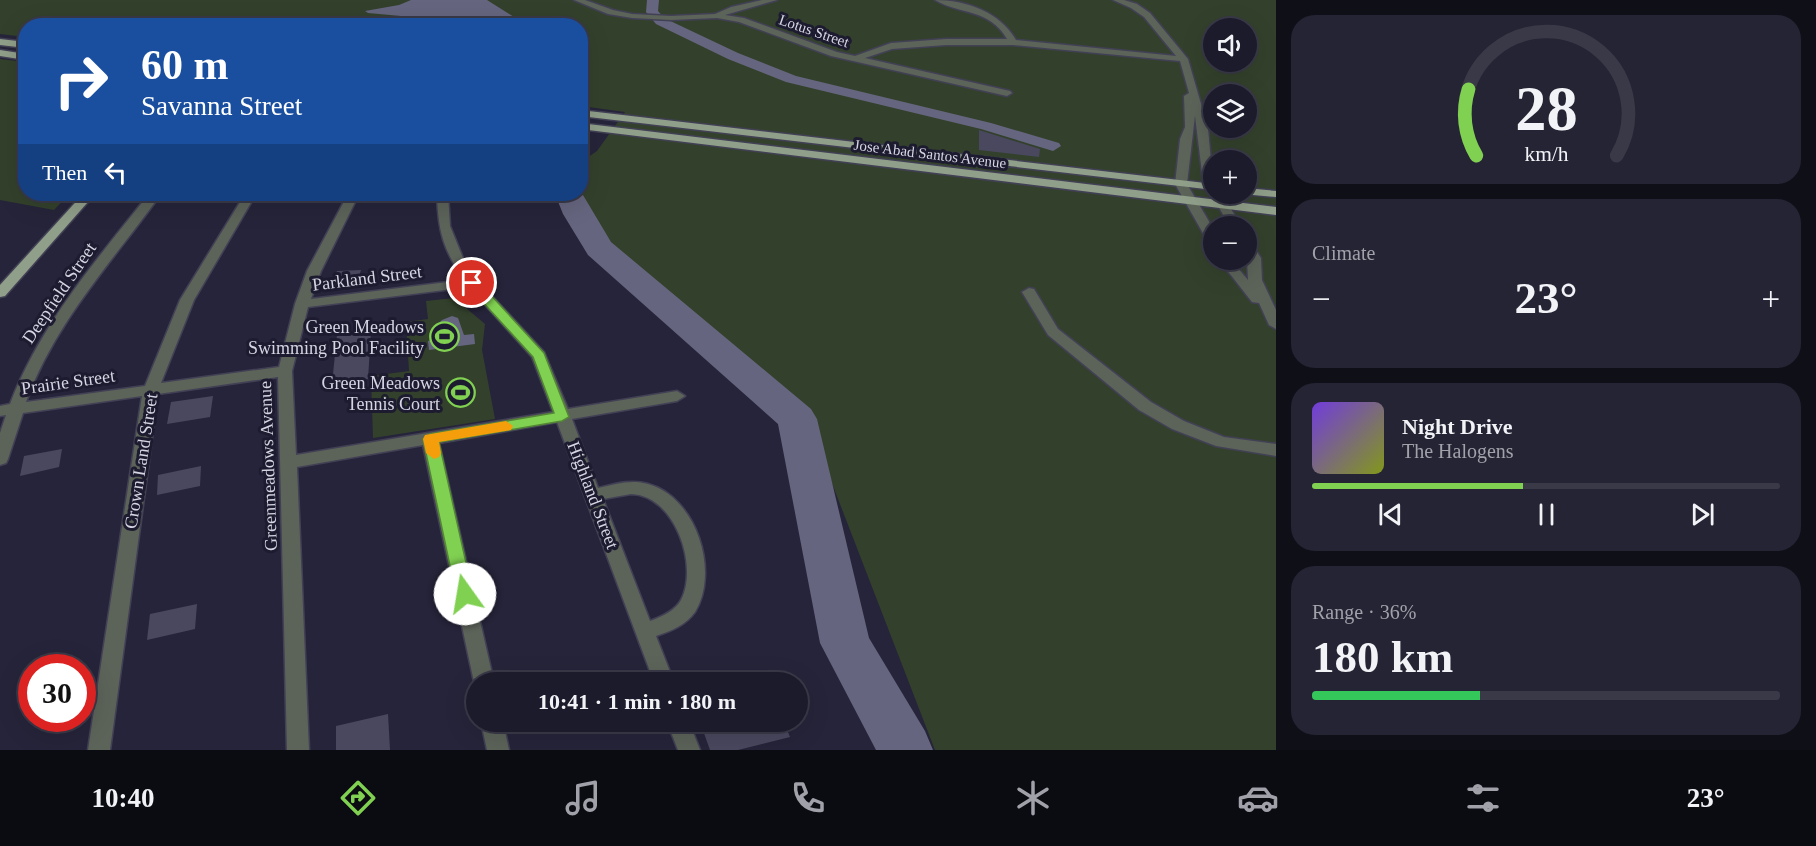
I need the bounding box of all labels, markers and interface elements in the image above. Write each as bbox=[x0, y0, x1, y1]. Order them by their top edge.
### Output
street label: Lotus Street bbox=[777, 12, 852, 51]
map controls bbox=[1203, 18, 1257, 270]
button: sound bbox=[1203, 18, 1257, 72]
icon: right bbox=[42, 42, 120, 120]
text: 60 m bbox=[141, 42, 229, 88]
text: 28 bbox=[1515, 75, 1577, 144]
button: layers bbox=[1203, 84, 1257, 138]
text: Savanna Street bbox=[141, 91, 302, 121]
street label: Jose Abad Santos Avenue bbox=[853, 137, 1007, 171]
text: km/h bbox=[1524, 143, 1568, 167]
button: + bbox=[1203, 150, 1257, 204]
icon: left bbox=[99, 156, 132, 189]
text: Then bbox=[42, 160, 87, 185]
button: − bbox=[1203, 216, 1257, 270]
street label: Deepfield Street bbox=[18, 239, 100, 347]
text: Climate bbox=[1312, 242, 1375, 264]
pin bbox=[446, 257, 497, 308]
street label: Parkland Street bbox=[311, 261, 423, 295]
icon: arrive bbox=[455, 266, 488, 299]
text: 23° bbox=[1515, 273, 1578, 323]
text: − bbox=[1312, 281, 1331, 317]
text: + bbox=[1761, 281, 1780, 317]
place label: Green Meadows Swimming Pool Facility bbox=[248, 317, 424, 358]
sports icon: Green Meadows Swimming Pool Facility bbox=[429, 321, 461, 353]
street label: Prairie Street bbox=[20, 366, 116, 398]
place label: Green Meadows Tennis Court bbox=[322, 373, 440, 414]
sports icon: Green Meadows Tennis Court bbox=[445, 377, 477, 409]
street label: Greenmeadows Avenue bbox=[255, 381, 281, 551]
street label: Crown Land Street bbox=[120, 392, 162, 530]
text: Night Drive bbox=[1402, 414, 1513, 439]
street label: Highland Street bbox=[563, 438, 623, 552]
text: The Halogens bbox=[1402, 440, 1514, 462]
icon: previous bbox=[1374, 498, 1407, 531]
icon: pause bbox=[1530, 498, 1563, 531]
icon: next bbox=[1686, 498, 1719, 531]
position arrow bbox=[433, 562, 497, 626]
text: Range · 36% bbox=[1312, 601, 1416, 623]
text: 180 km bbox=[1312, 632, 1453, 682]
speed limit sign: 30 bbox=[18, 654, 96, 732]
text: 10:41 · 1 min · 180 m bbox=[538, 689, 736, 714]
icon: directions bbox=[337, 777, 379, 819]
icon: music bbox=[562, 777, 604, 819]
icon: phone bbox=[787, 777, 829, 819]
icon: climate bbox=[1012, 777, 1054, 819]
icon: car bbox=[1237, 777, 1279, 819]
icon: filters bbox=[1462, 777, 1504, 819]
text: 10:40 bbox=[91, 783, 154, 813]
text: 23° bbox=[1687, 783, 1724, 813]

